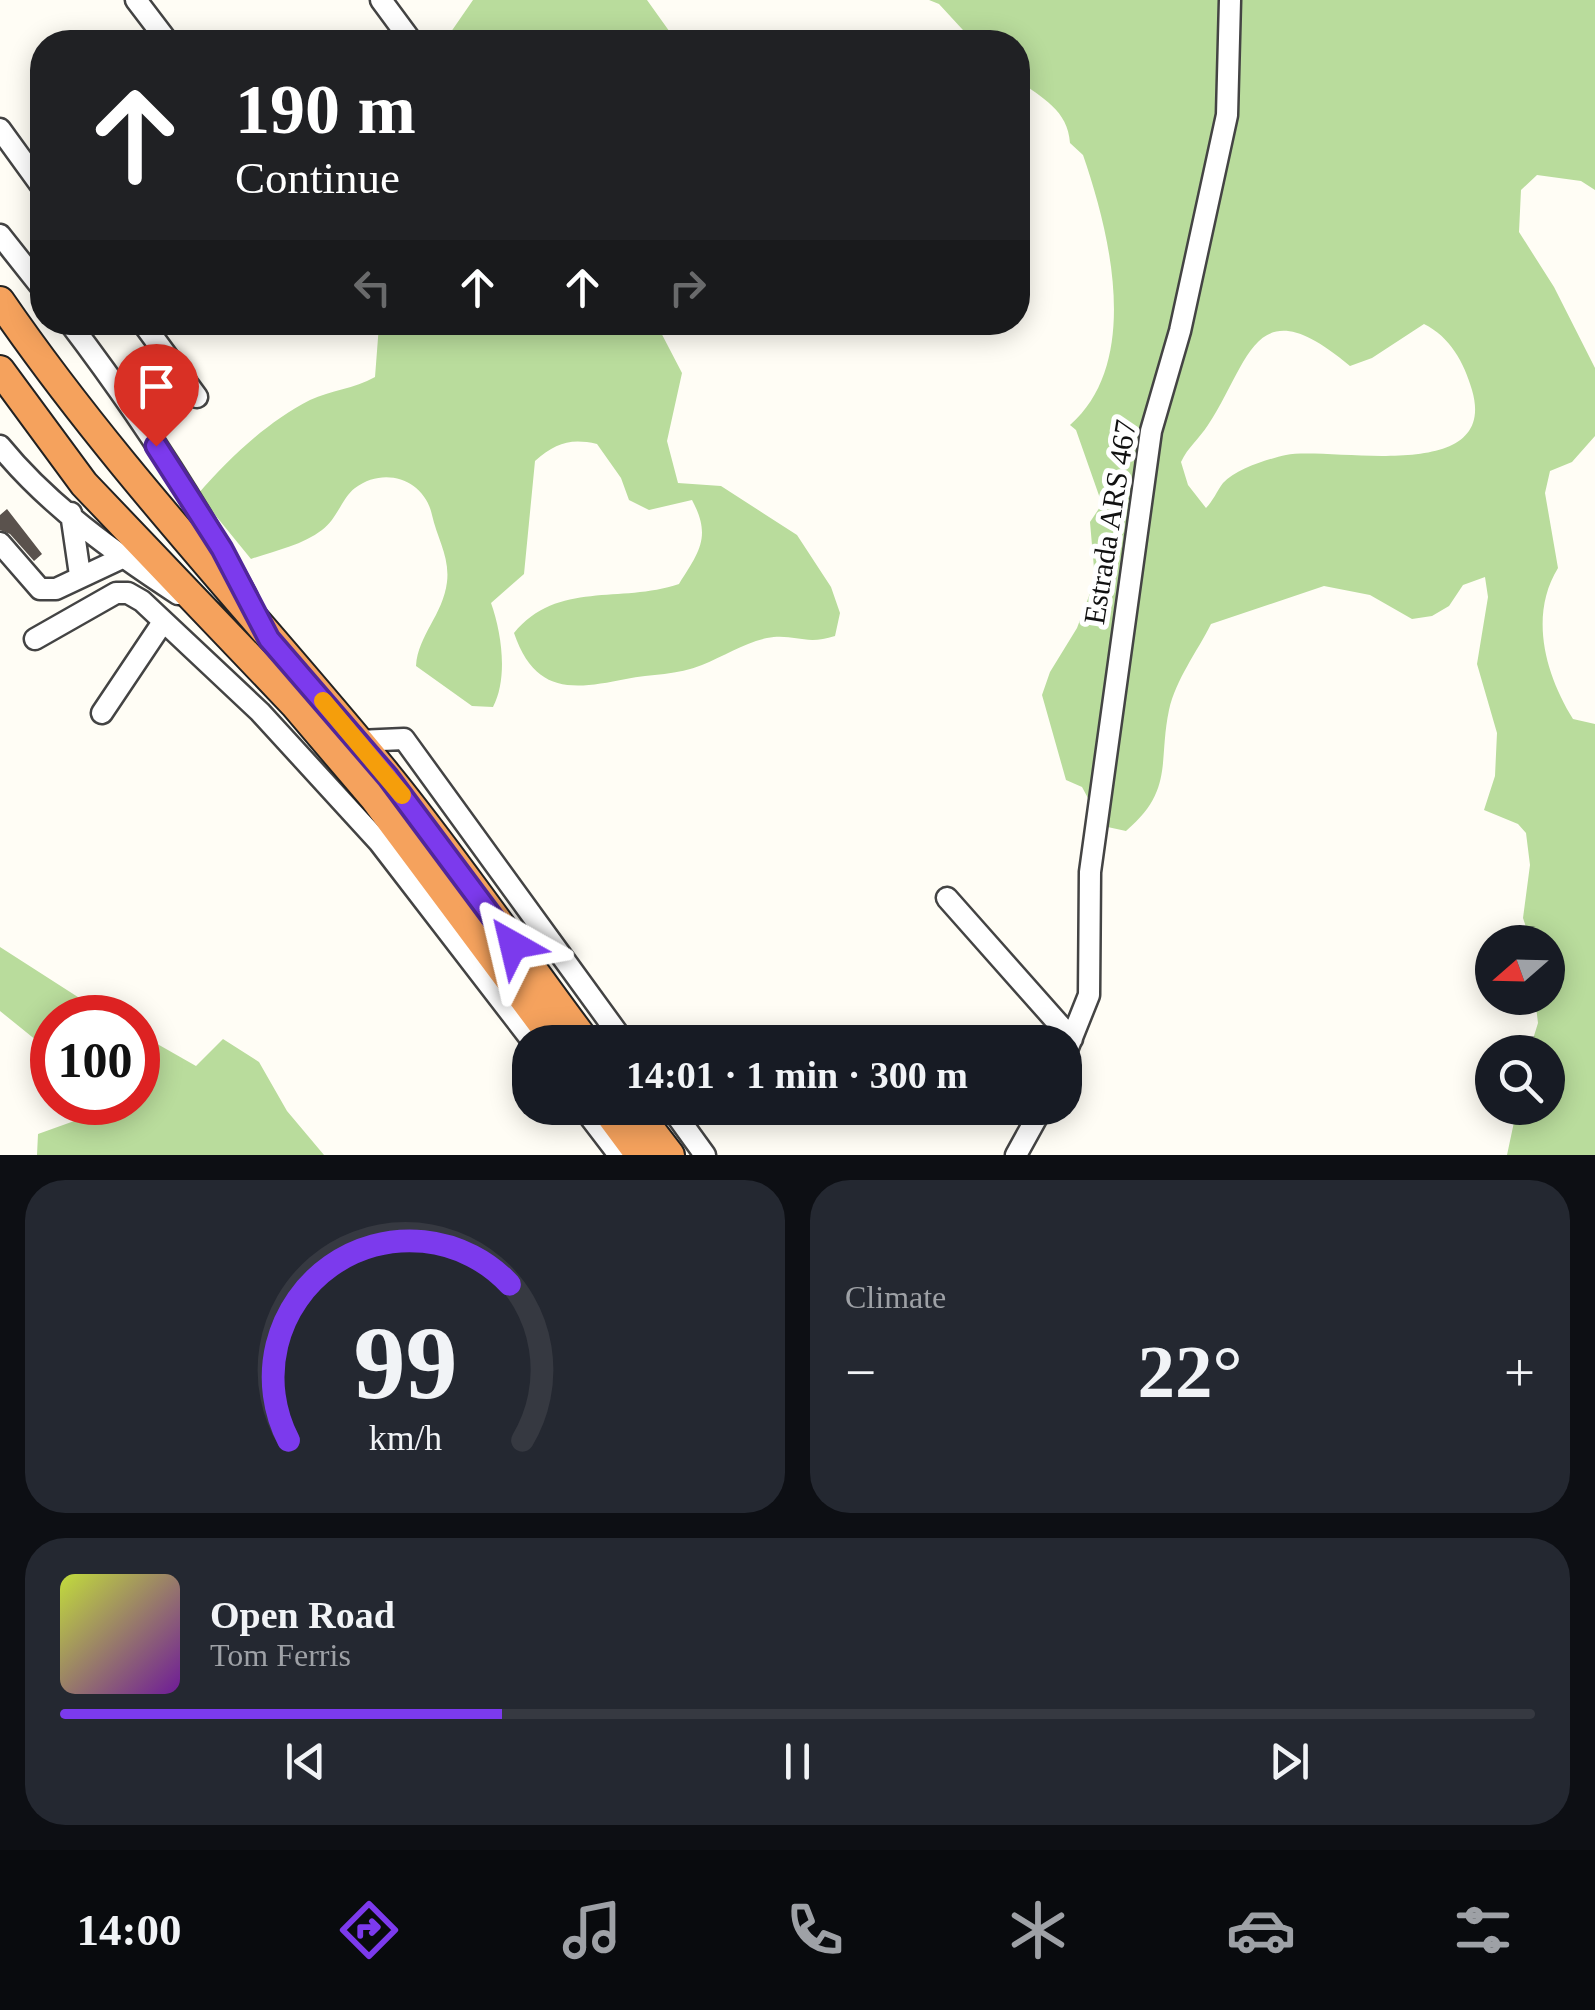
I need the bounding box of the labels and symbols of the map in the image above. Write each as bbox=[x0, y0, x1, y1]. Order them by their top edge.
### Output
pin bbox=[114, 344, 199, 447]
street label: Estrada ARS 467 bbox=[1077, 417, 1142, 627]
position arrow bbox=[461, 893, 565, 997]
north arrow bbox=[1475, 925, 1565, 1015]
speed limit sign: 100 bbox=[30, 995, 160, 1125]

